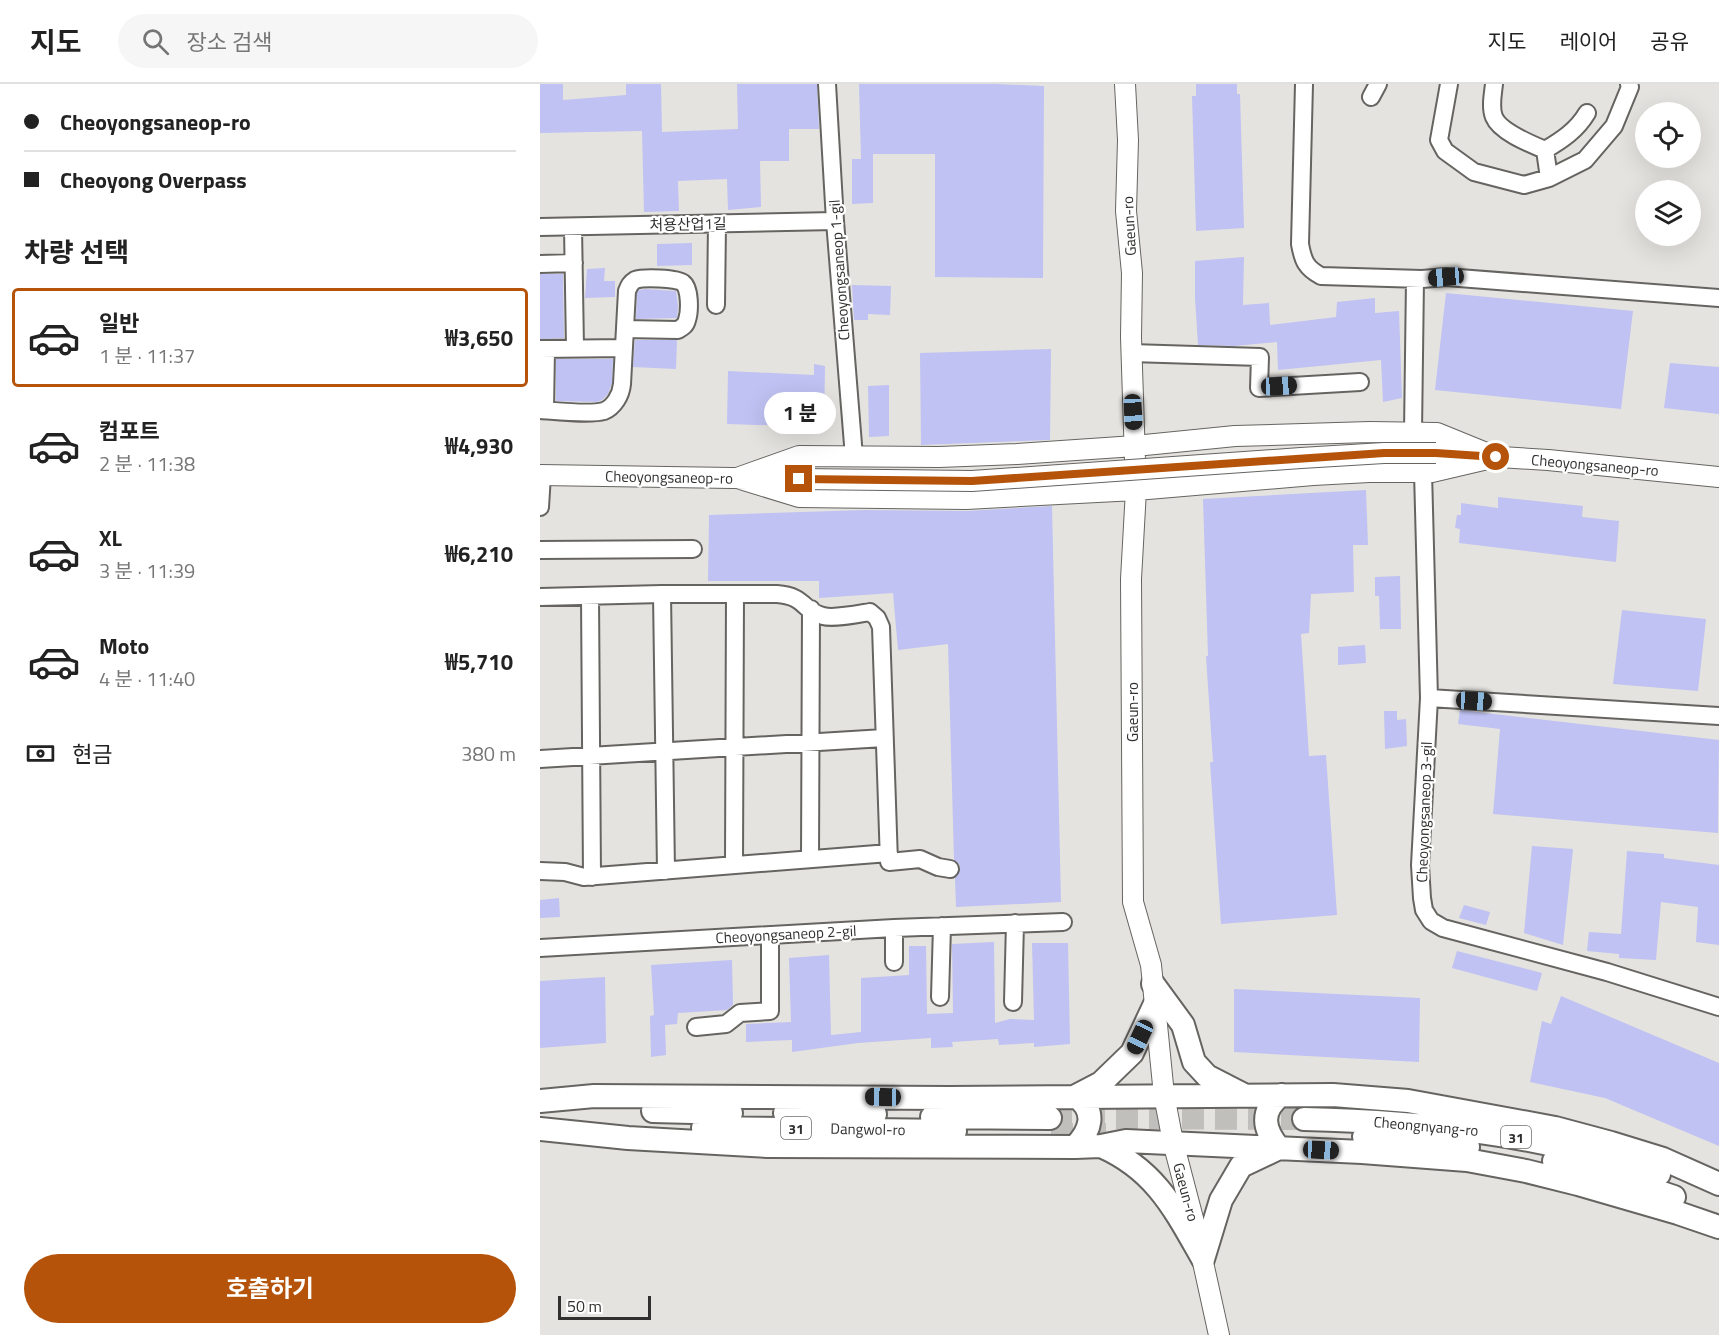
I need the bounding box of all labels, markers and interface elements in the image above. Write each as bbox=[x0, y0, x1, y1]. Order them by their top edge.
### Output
search box bbox=[118, 14, 538, 68]
text: 지도 bbox=[30, 20, 82, 63]
icon: search bbox=[139, 25, 172, 58]
text: 장소 검색 bbox=[187, 25, 272, 59]
text: 지도 bbox=[1488, 25, 1526, 57]
text: 레이어 bbox=[1559, 25, 1617, 57]
text: 공유 bbox=[1650, 25, 1689, 57]
map controls bbox=[1635, 102, 1701, 246]
button: locate bbox=[1635, 102, 1701, 168]
text: Cheoyongsaneop-ro bbox=[60, 105, 251, 139]
text: Cheoyong Overpass bbox=[60, 163, 247, 197]
button: layers bbox=[1635, 180, 1701, 246]
street label: Gaeun-ro bbox=[1116, 195, 1142, 257]
street label: Cheoyongsaneop 1-gil bbox=[823, 199, 855, 341]
street label: 처용산업1길 bbox=[649, 212, 727, 236]
text: 차량 선택 bbox=[24, 231, 129, 272]
car bbox=[1427, 266, 1465, 288]
text: 일반 bbox=[99, 306, 139, 340]
icon: car bbox=[27, 311, 81, 365]
text: ₩3,650 bbox=[445, 321, 513, 355]
text: 1 분 · 11:37 bbox=[99, 340, 195, 371]
car bbox=[1261, 376, 1297, 396]
callout: 1 분 bbox=[763, 392, 835, 434]
car bbox=[1123, 394, 1143, 430]
text: 1 분 bbox=[783, 397, 817, 428]
text: 컴포트 bbox=[99, 414, 160, 448]
icon: car bbox=[27, 419, 81, 473]
text: ₩4,930 bbox=[445, 429, 513, 463]
route start bbox=[1482, 443, 1509, 470]
text: 2 분 · 11:38 bbox=[99, 448, 195, 479]
street label: Cheoyongsaneop-ro bbox=[1530, 448, 1660, 482]
street label: Cheoyongsaneop-ro bbox=[605, 464, 733, 490]
route end bbox=[785, 465, 812, 492]
text: XL bbox=[99, 521, 122, 555]
icon: car bbox=[27, 527, 81, 581]
text: ₩6,210 bbox=[445, 537, 513, 571]
text: 3 분 · 11:39 bbox=[99, 555, 195, 586]
text: Moto bbox=[99, 629, 149, 663]
icon: car bbox=[27, 635, 81, 689]
text: ₩5,710 bbox=[445, 645, 513, 679]
text: 4 분 · 11:40 bbox=[99, 663, 195, 694]
street label: Gaeun-ro bbox=[1121, 682, 1144, 742]
car bbox=[1456, 691, 1492, 711]
icon: cash bbox=[24, 737, 57, 770]
text: 현금 bbox=[72, 737, 112, 771]
text: 380 m bbox=[461, 738, 516, 769]
street label: Cheoyongsaneop 3-gil bbox=[1410, 741, 1438, 883]
street label: Cheoyongsaneop 2-gil bbox=[715, 919, 857, 949]
car bbox=[1124, 1017, 1156, 1057]
car bbox=[865, 1088, 901, 1106]
street label: Cheongnyang-ro bbox=[1373, 1110, 1479, 1142]
road number: 31 bbox=[781, 1117, 811, 1139]
street label: Dangwol-ro bbox=[830, 1117, 906, 1141]
road number: 31 bbox=[1501, 1126, 1531, 1148]
car bbox=[1303, 1140, 1339, 1160]
street label: Gaeun-ro bbox=[1167, 1160, 1205, 1224]
button: 호출하기 bbox=[24, 1254, 516, 1323]
scale bar bbox=[558, 1293, 651, 1320]
text: 50 m bbox=[567, 1294, 602, 1318]

